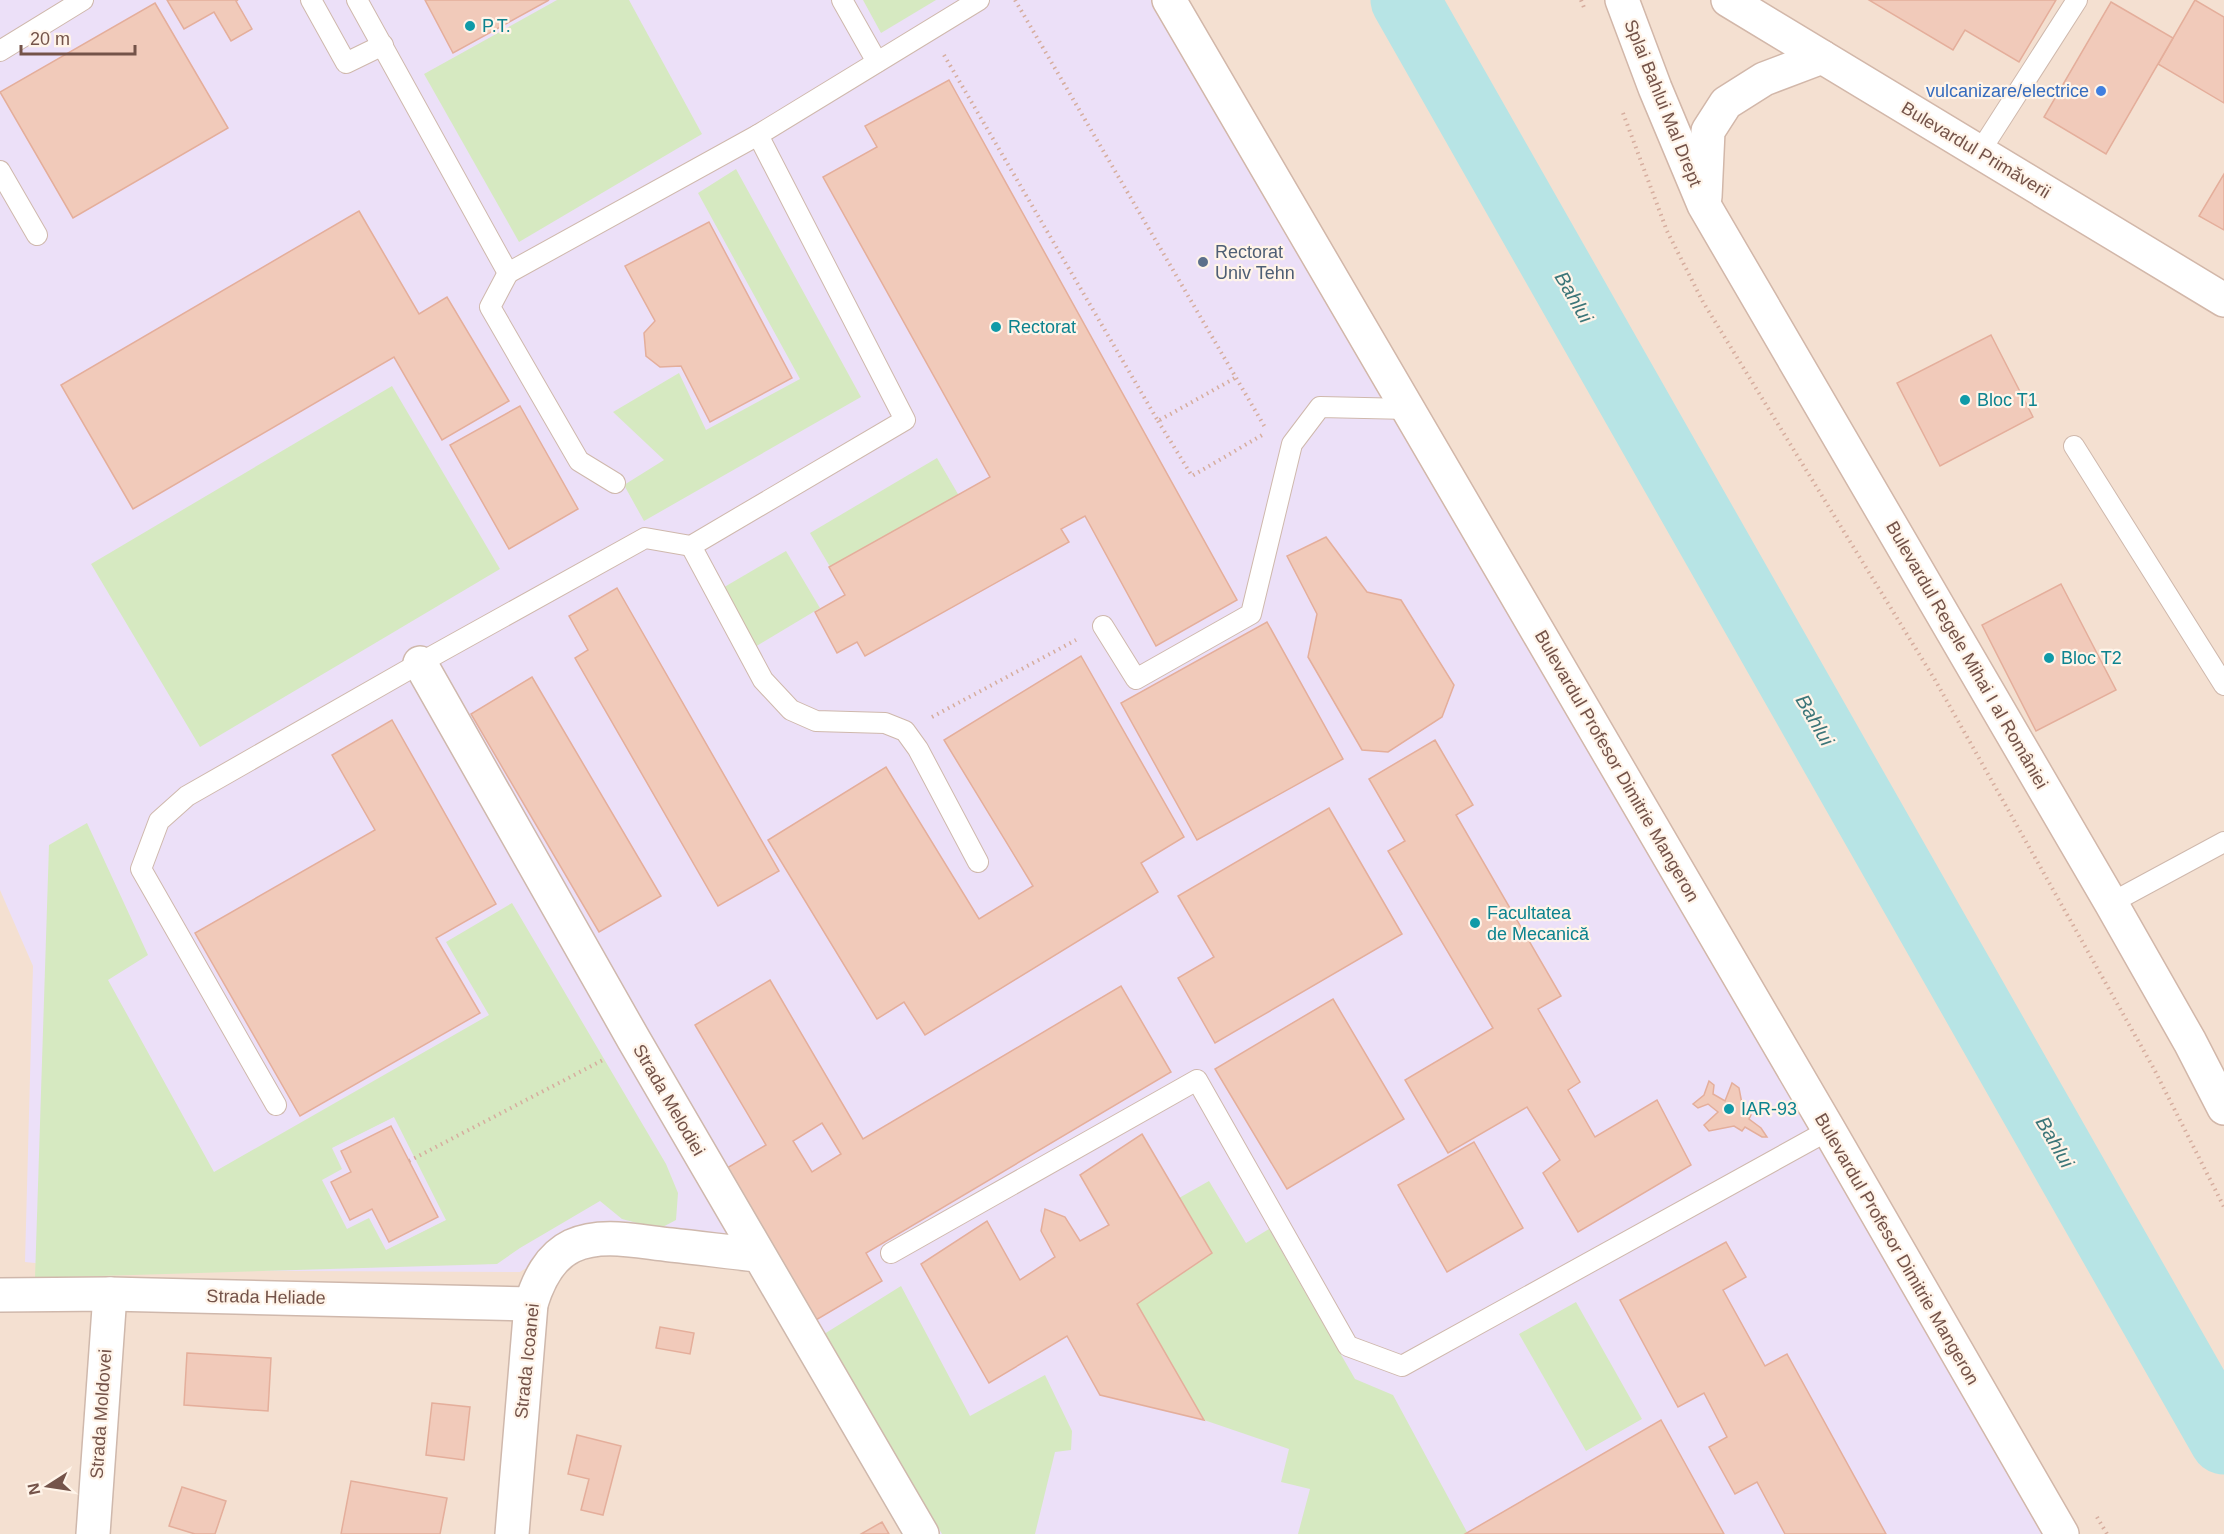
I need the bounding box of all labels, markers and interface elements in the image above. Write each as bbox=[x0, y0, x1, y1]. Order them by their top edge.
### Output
place label: P.T. bbox=[482, 16, 511, 36]
street label: Splai Bahlui Mal Drept bbox=[1620, 17, 1706, 189]
scale bar bbox=[21, 18, 135, 56]
marker: P.T. bbox=[463, 19, 477, 33]
text: 20 m bbox=[30, 29, 70, 49]
place label: vulcanizare/electrice bbox=[1926, 81, 2089, 101]
marker: vulcanizare/electrice bbox=[2094, 84, 2108, 98]
street label: Bulevardul Primăverii bbox=[1898, 98, 2054, 202]
place label: Rectorat Univ Tehn bbox=[1215, 242, 1295, 283]
marker: Rectorat Univ Tehn bbox=[1196, 255, 1210, 269]
water label: Bahlui bbox=[1551, 267, 1598, 327]
place label: Rectorat bbox=[1008, 317, 1076, 337]
marker: Rectorat bbox=[989, 320, 1003, 334]
place label: Bloc T1 bbox=[1977, 390, 2038, 410]
marker: Bloc T1 bbox=[1958, 393, 1972, 407]
street label: Bulevardul Regele Mihai I al României bbox=[1882, 518, 2052, 792]
street label: Bulevardul Profesor Dimitrie Mangeron bbox=[1531, 627, 1703, 905]
place label: Bloc T2 bbox=[2061, 648, 2122, 668]
marker: Bloc T2 bbox=[2042, 651, 2056, 665]
water label: Bahlui bbox=[1792, 690, 1839, 750]
place label: Facultatea de Mecanică bbox=[1487, 903, 1590, 944]
marker: Facultatea de Mecanică bbox=[1468, 916, 1482, 930]
street label: Strada Melodiei bbox=[629, 1041, 709, 1159]
place label: IAR-93 bbox=[1741, 1099, 1797, 1119]
marker: IAR-93 bbox=[1722, 1102, 1736, 1116]
street label: Bulevardul Profesor Dimitrie Mangeron bbox=[1811, 1110, 1983, 1388]
water label: Bahlui bbox=[2032, 1112, 2079, 1172]
street label: Strada Heliade bbox=[206, 1286, 326, 1308]
street label: Strada Icoanei bbox=[511, 1302, 543, 1420]
street label: Strada Moldovei bbox=[86, 1348, 116, 1480]
north arrow bbox=[18, 1456, 78, 1516]
text: N bbox=[24, 1482, 43, 1496]

